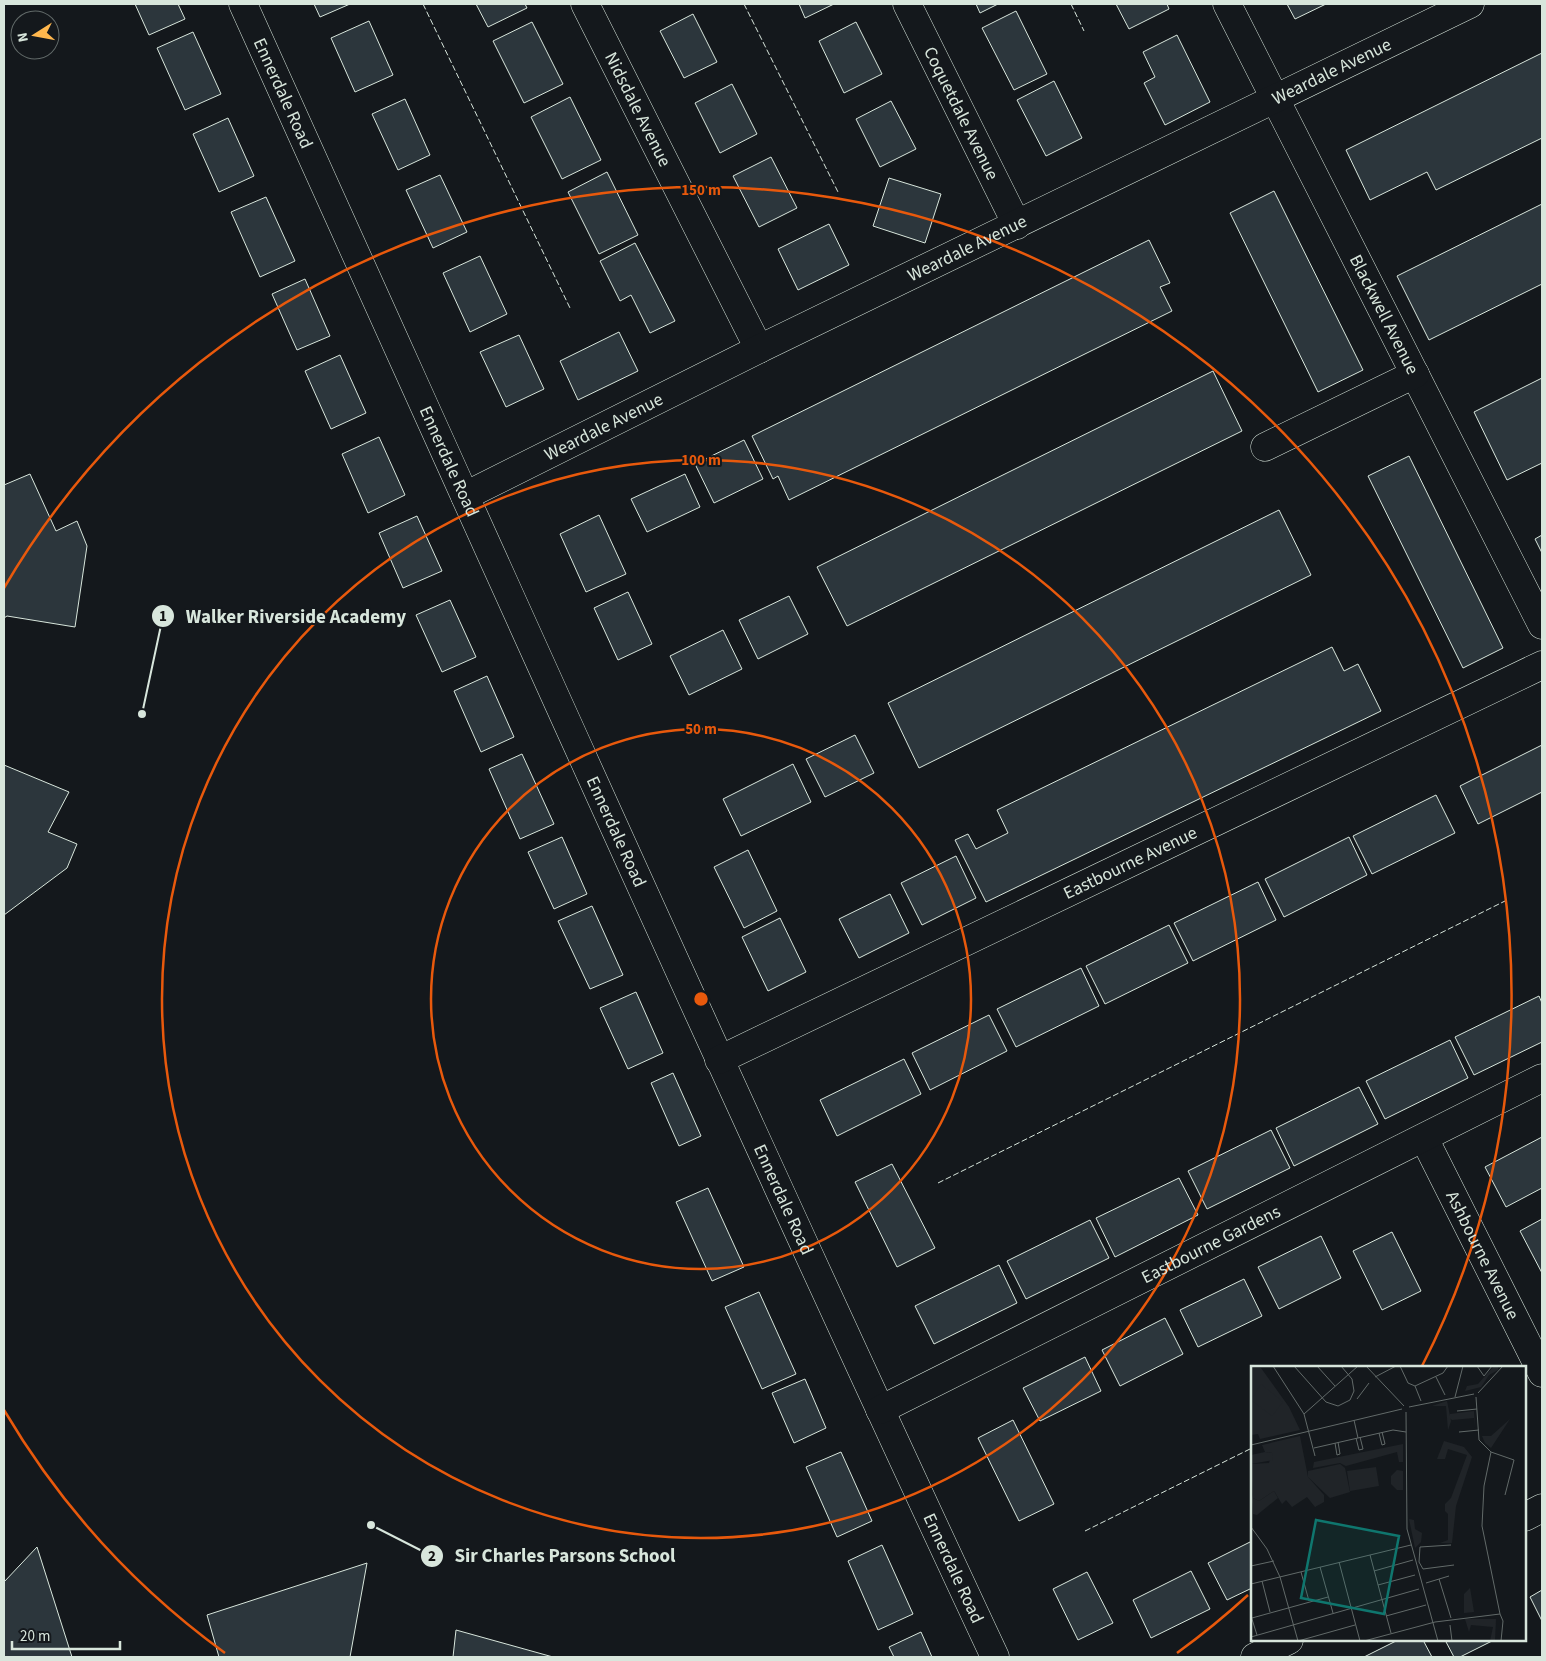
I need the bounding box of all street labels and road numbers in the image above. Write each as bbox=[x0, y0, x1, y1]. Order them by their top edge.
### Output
street label: Weardale Avenue bbox=[1268, 32, 1396, 111]
street label: Ennerdale Road bbox=[247, 34, 319, 153]
street label: Coquetdale Avenue bbox=[917, 42, 1005, 185]
street label: Nidsdale Avenue bbox=[598, 48, 677, 171]
street label: Weardale Avenue bbox=[903, 209, 1031, 288]
street label: Blackwell Avenue bbox=[1343, 250, 1425, 379]
street label: Weardale Avenue bbox=[540, 387, 668, 467]
street label: Ennerdale Road bbox=[413, 402, 485, 521]
street label: Ennerdale Road bbox=[580, 772, 652, 891]
street label: Eastbourne Avenue bbox=[1059, 820, 1201, 906]
street label: Ennerdale Road bbox=[747, 1140, 819, 1259]
street label: Ashbourne Avenue bbox=[1439, 1187, 1525, 1324]
street label: Eastbourne Gardens bbox=[1137, 1199, 1285, 1290]
street label: Ennerdale Road bbox=[917, 1509, 990, 1628]

